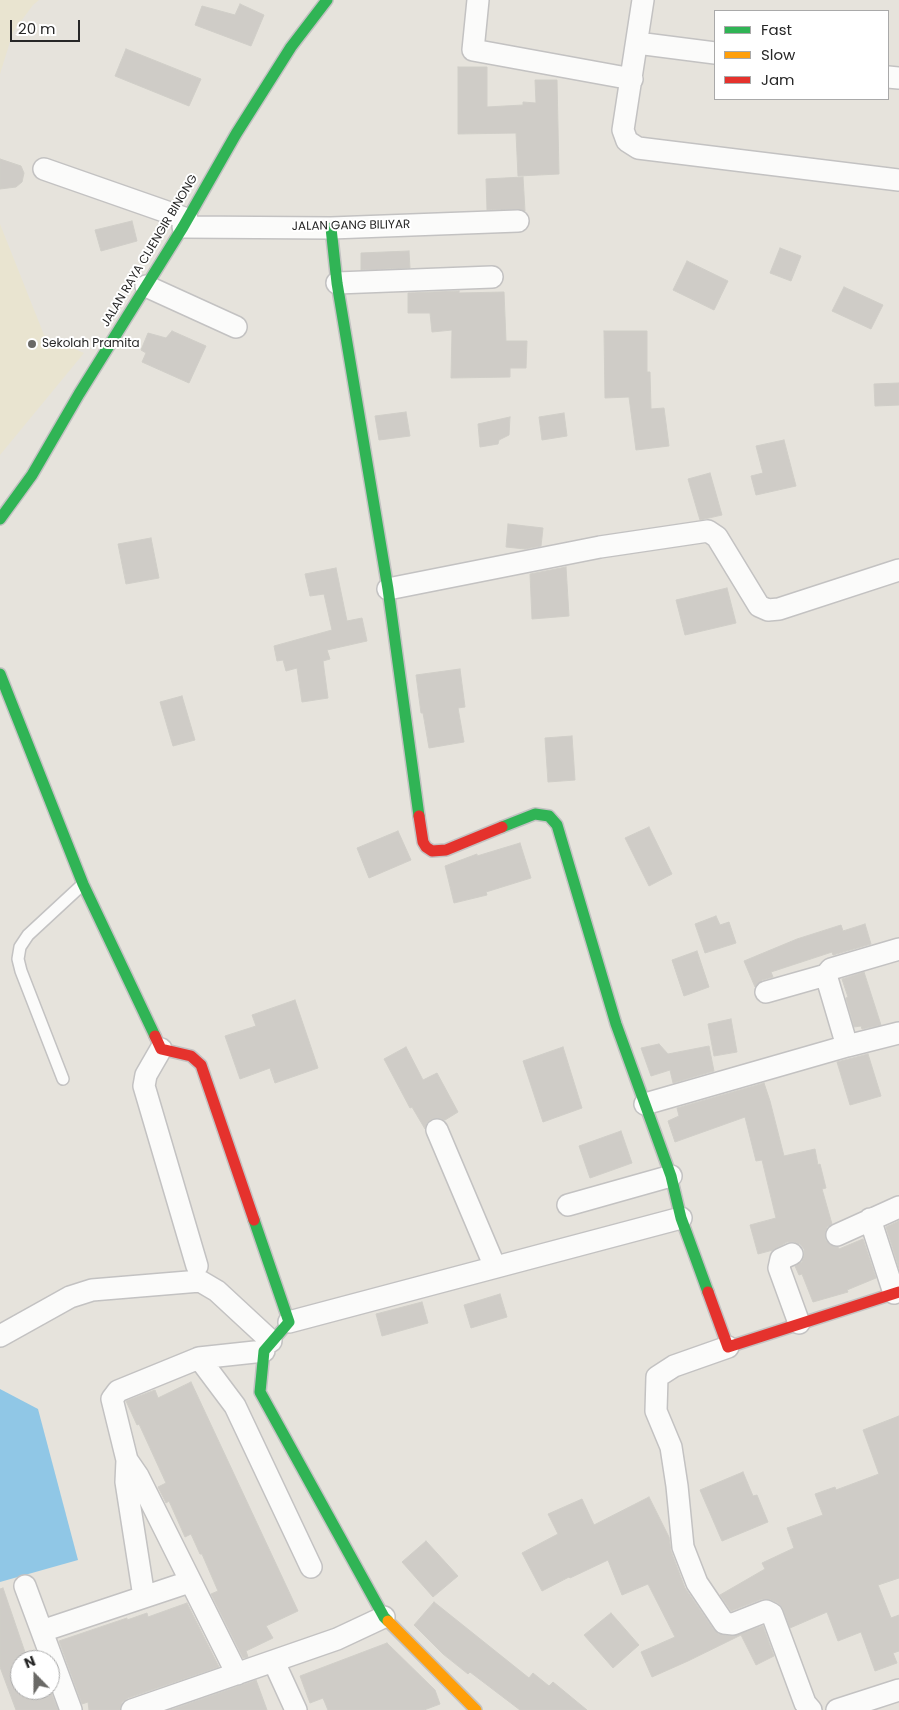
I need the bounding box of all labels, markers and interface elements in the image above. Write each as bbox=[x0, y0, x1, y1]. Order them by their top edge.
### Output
scale bar bbox=[12, 10, 82, 42]
legend bbox=[714, 10, 889, 100]
text: 20 m bbox=[18, 18, 56, 39]
text: Fast bbox=[761, 19, 792, 40]
text: Slow bbox=[761, 44, 795, 65]
text: Jam bbox=[761, 69, 795, 90]
street label: JALAN RAYA CIJENGIR BINONG bbox=[99, 172, 201, 330]
street label: JALAN GANG BILIYAR bbox=[292, 218, 410, 234]
place label: Sekolah Pramita bbox=[42, 337, 140, 351]
marker: Sekolah Pramita bbox=[26, 338, 38, 350]
north arrow bbox=[10, 1650, 60, 1700]
text: N bbox=[21, 1651, 38, 1673]

